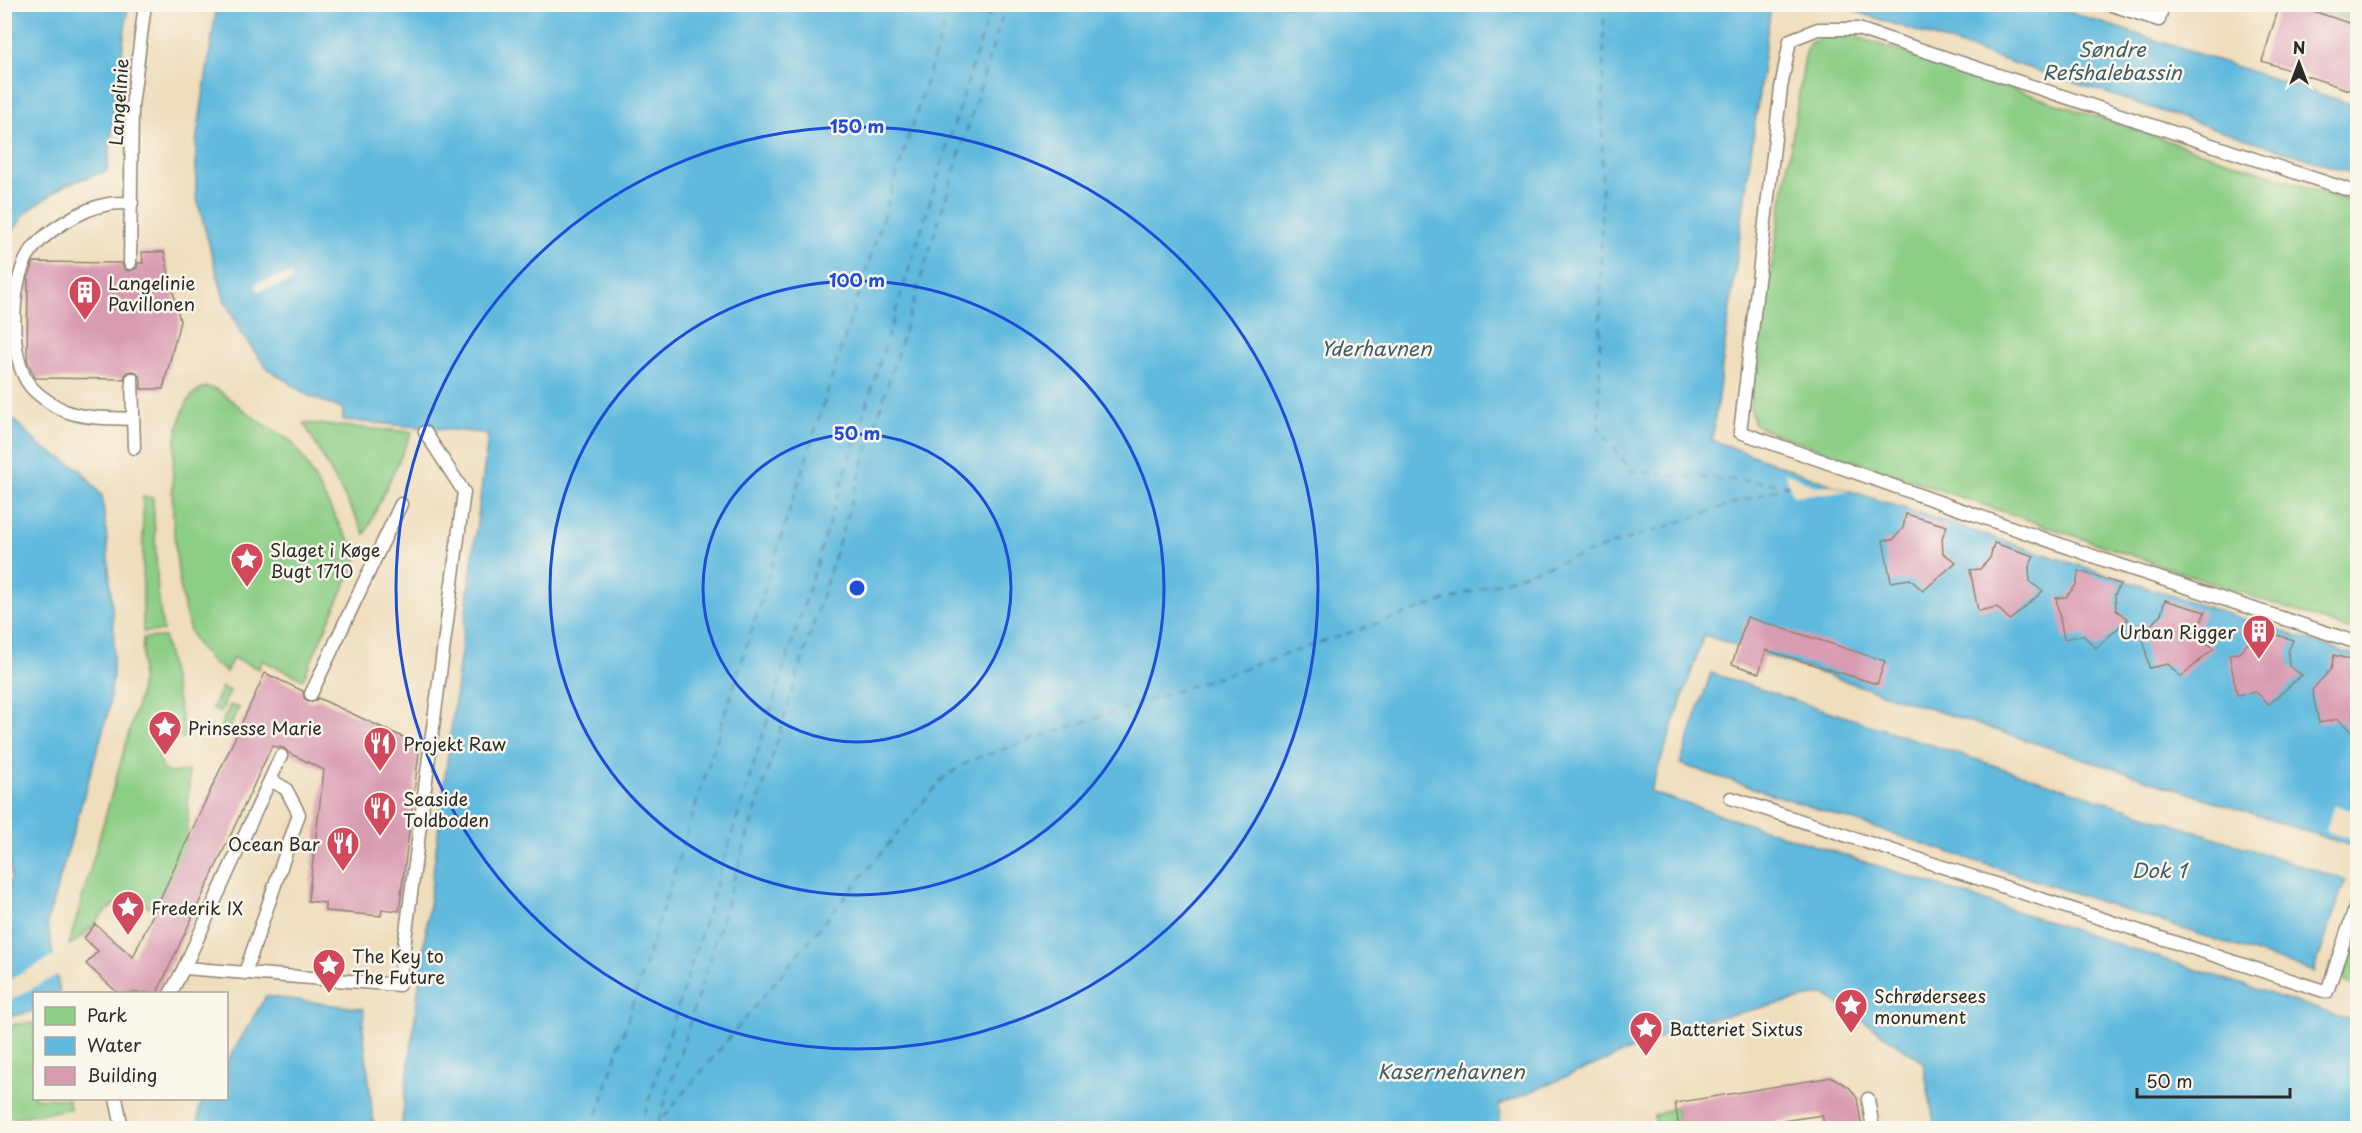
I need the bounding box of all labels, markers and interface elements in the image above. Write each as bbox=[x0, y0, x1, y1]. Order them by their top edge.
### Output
north arrow bbox=[2269, 33, 2329, 93]
water label: Søndre Refshalebassin bbox=[2042, 34, 2182, 87]
text: N bbox=[2293, 35, 2305, 59]
street label: Langelinie bbox=[101, 57, 135, 147]
text: 150 m bbox=[830, 112, 884, 139]
text: 100 m bbox=[829, 266, 885, 293]
place label: Langelinie Pavillonen bbox=[108, 269, 196, 317]
building icon: Langelinie Pavillonen bbox=[67, 274, 103, 321]
water label: Yderhavnen bbox=[1320, 333, 1433, 363]
text: 50 m bbox=[834, 419, 880, 446]
place label: Slaget i Køge Bugt 1710 bbox=[270, 536, 380, 584]
place icon: Slaget i Køge Bugt 1710 bbox=[229, 541, 265, 588]
centre of rings bbox=[847, 578, 867, 598]
building icon: Urban Rigger bbox=[2241, 613, 2277, 660]
place label: Urban Rigger bbox=[2119, 618, 2236, 645]
place icon: Prinsesse Marie bbox=[147, 709, 183, 756]
place label: Prinsesse Marie bbox=[188, 714, 322, 741]
restaurant icon: Projekt Raw bbox=[362, 725, 398, 772]
place label: Projekt Raw bbox=[403, 730, 506, 757]
place label: Seaside Toldboden bbox=[403, 785, 489, 833]
restaurant icon: Seaside Toldboden bbox=[362, 790, 398, 837]
restaurant icon: Ocean Bar bbox=[325, 825, 361, 872]
place label: Ocean Bar bbox=[228, 830, 321, 857]
water label: Dok 1 bbox=[2132, 855, 2189, 885]
place icon: Frederik IX bbox=[110, 889, 146, 936]
place label: Frederik IX bbox=[151, 894, 243, 921]
place label: The Key to The Future bbox=[352, 942, 445, 990]
place icon: The Key to The Future bbox=[311, 947, 347, 994]
place label: Schrødersees monument bbox=[1874, 982, 1986, 1030]
place icon: Schrødersees monument bbox=[1833, 987, 1869, 1034]
legend bbox=[33, 992, 228, 1100]
text: Park bbox=[87, 1001, 127, 1028]
place icon: Batteriet Sixtus bbox=[1628, 1010, 1664, 1057]
place label: Batteriet Sixtus bbox=[1669, 1015, 1803, 1042]
text: Water bbox=[87, 1031, 142, 1058]
water label: Kasernehavnen bbox=[1378, 1056, 1526, 1086]
text: Building bbox=[87, 1061, 157, 1088]
scale bar bbox=[2137, 1061, 2290, 1099]
text: 50 m bbox=[2146, 1067, 2193, 1094]

